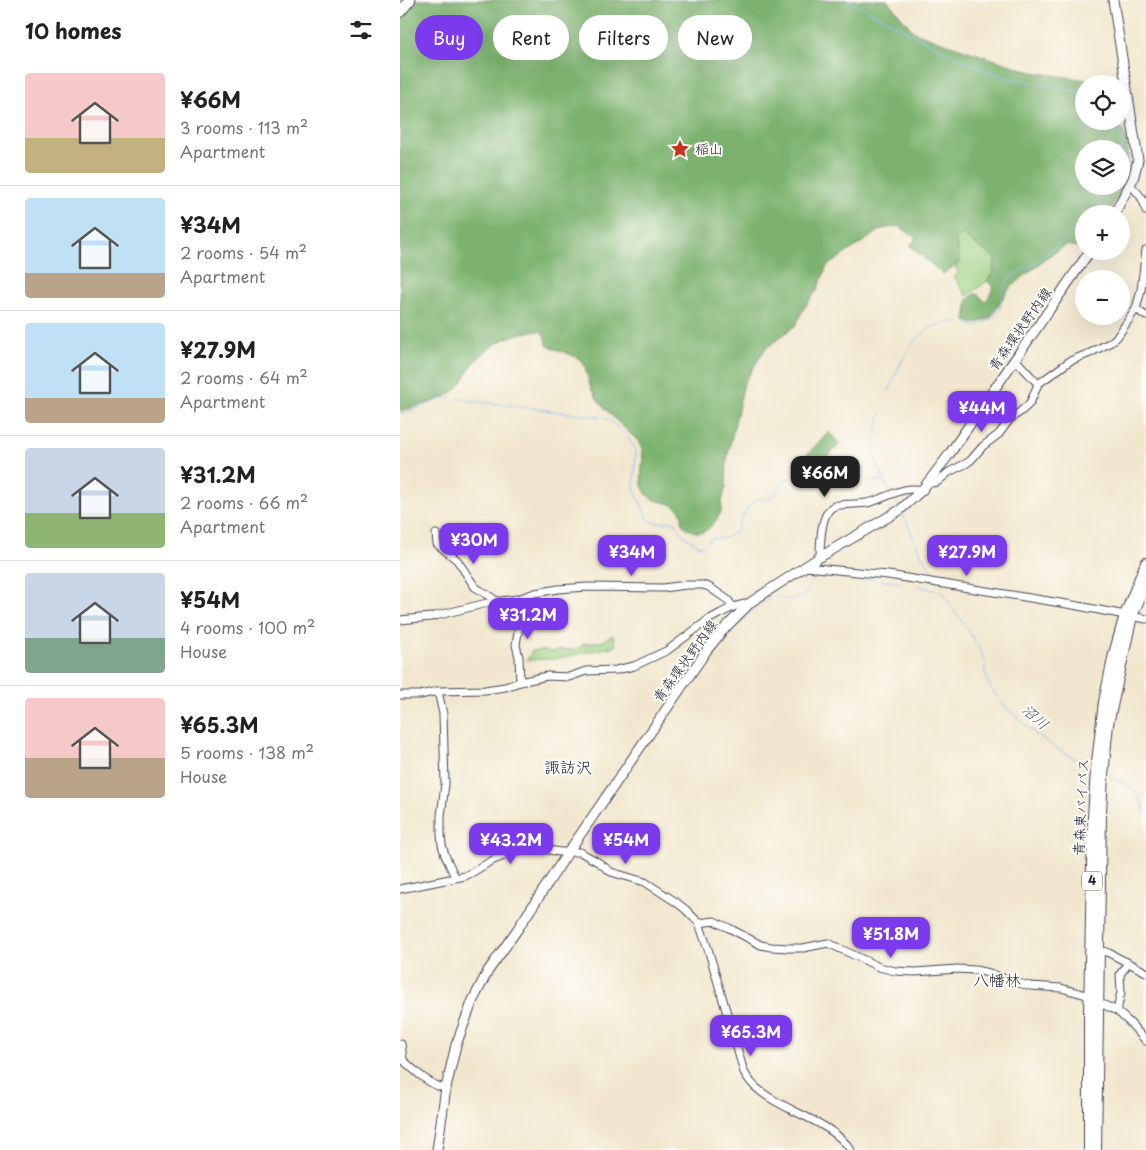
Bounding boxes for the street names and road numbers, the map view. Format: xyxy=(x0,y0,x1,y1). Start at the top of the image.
street label: 青森環状野内線 xyxy=(983,283,1056,375)
street label: 青森環状野内線 xyxy=(647,615,722,707)
street label: 青森東バイパス xyxy=(1067,758,1094,856)
road number: 4 xyxy=(1082,871,1102,890)

